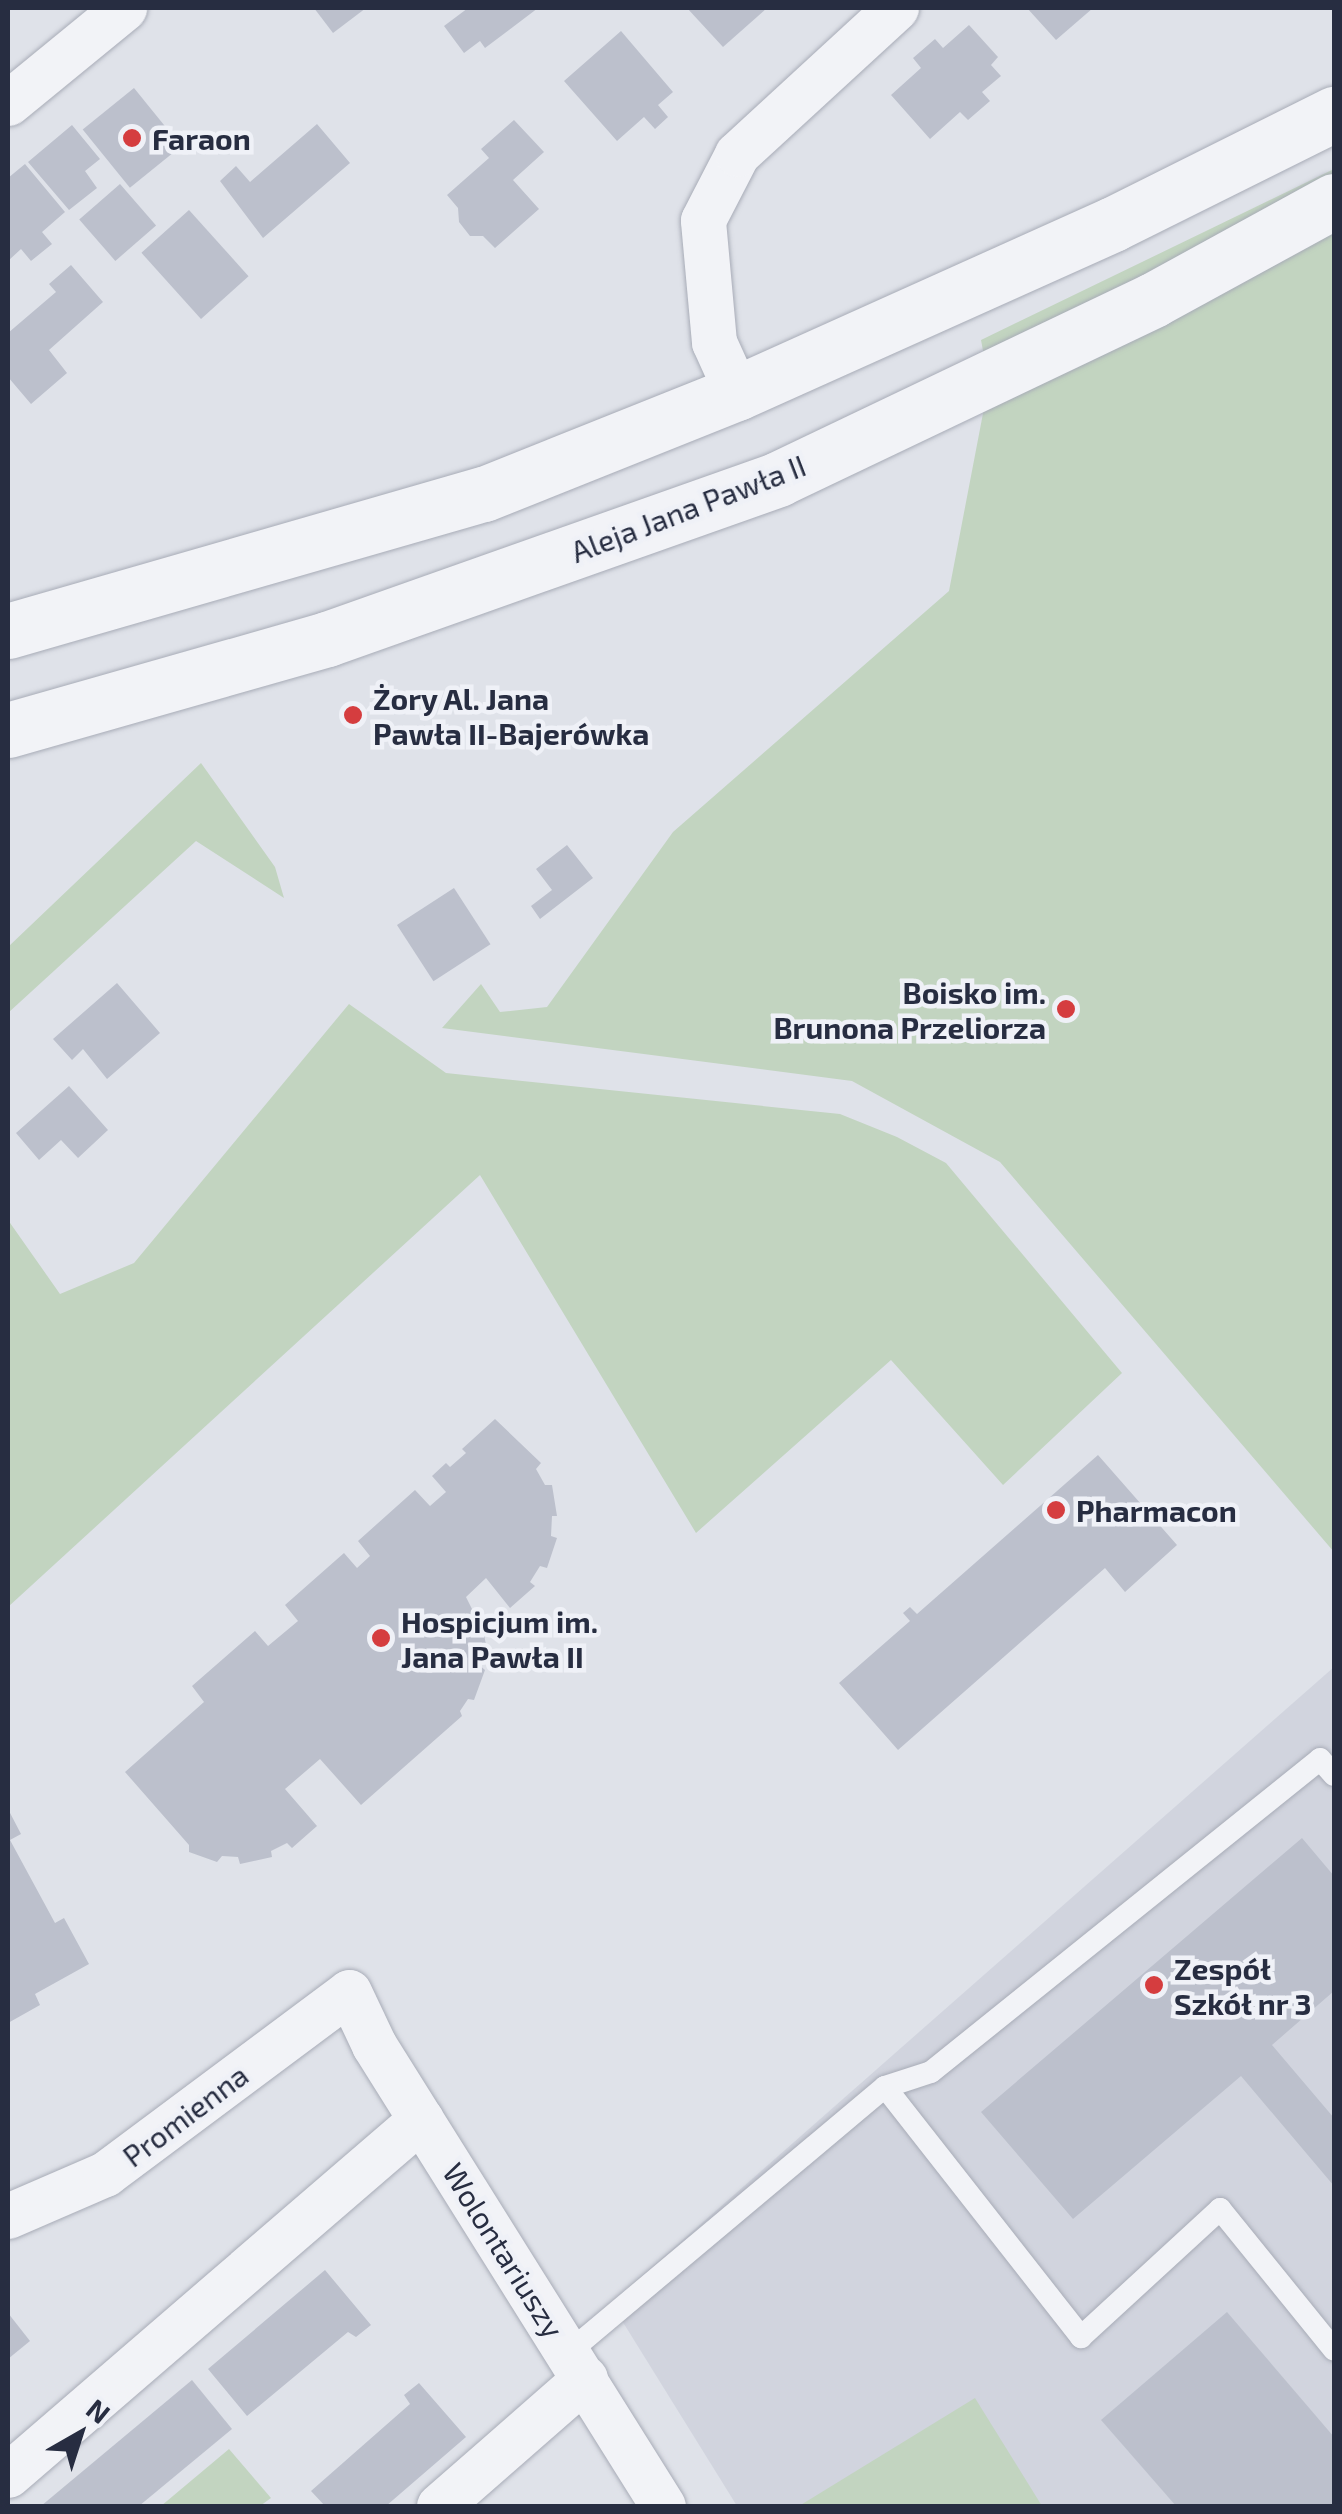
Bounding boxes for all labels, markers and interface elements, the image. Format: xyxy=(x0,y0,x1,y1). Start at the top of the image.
place label: Faraon xyxy=(152,120,251,156)
marker: Faraon xyxy=(121,127,143,149)
street label: Aleja Jana Pawła II xyxy=(565,447,811,569)
place label: Żory Al. Jana Pawła II-Bajerówka xyxy=(373,680,649,750)
marker: Żory Al. Jana Pawła II-Bajerówka xyxy=(342,704,364,726)
place label: Boisko im. Brunona Przeliorza xyxy=(773,974,1046,1044)
marker: Boisko im. Brunona Przeliorza xyxy=(1055,998,1077,1020)
place label: Pharmacon xyxy=(1076,1492,1237,1528)
marker: Pharmacon xyxy=(1045,1499,1067,1521)
place label: Hospicjum im. Jana Pawła II xyxy=(401,1603,598,1674)
marker: Hospicjum im. Jana Pawła II xyxy=(370,1627,392,1649)
place label: Zespół Szkół nr 3 xyxy=(1174,1950,1313,2020)
marker: Zespół Szkół nr 3 xyxy=(1143,1974,1165,1996)
street label: Promienna xyxy=(115,2056,255,2174)
street label: Wolontariuszy xyxy=(436,2156,572,2344)
north arrow xyxy=(30,2384,130,2484)
text: N xyxy=(80,2391,117,2430)

